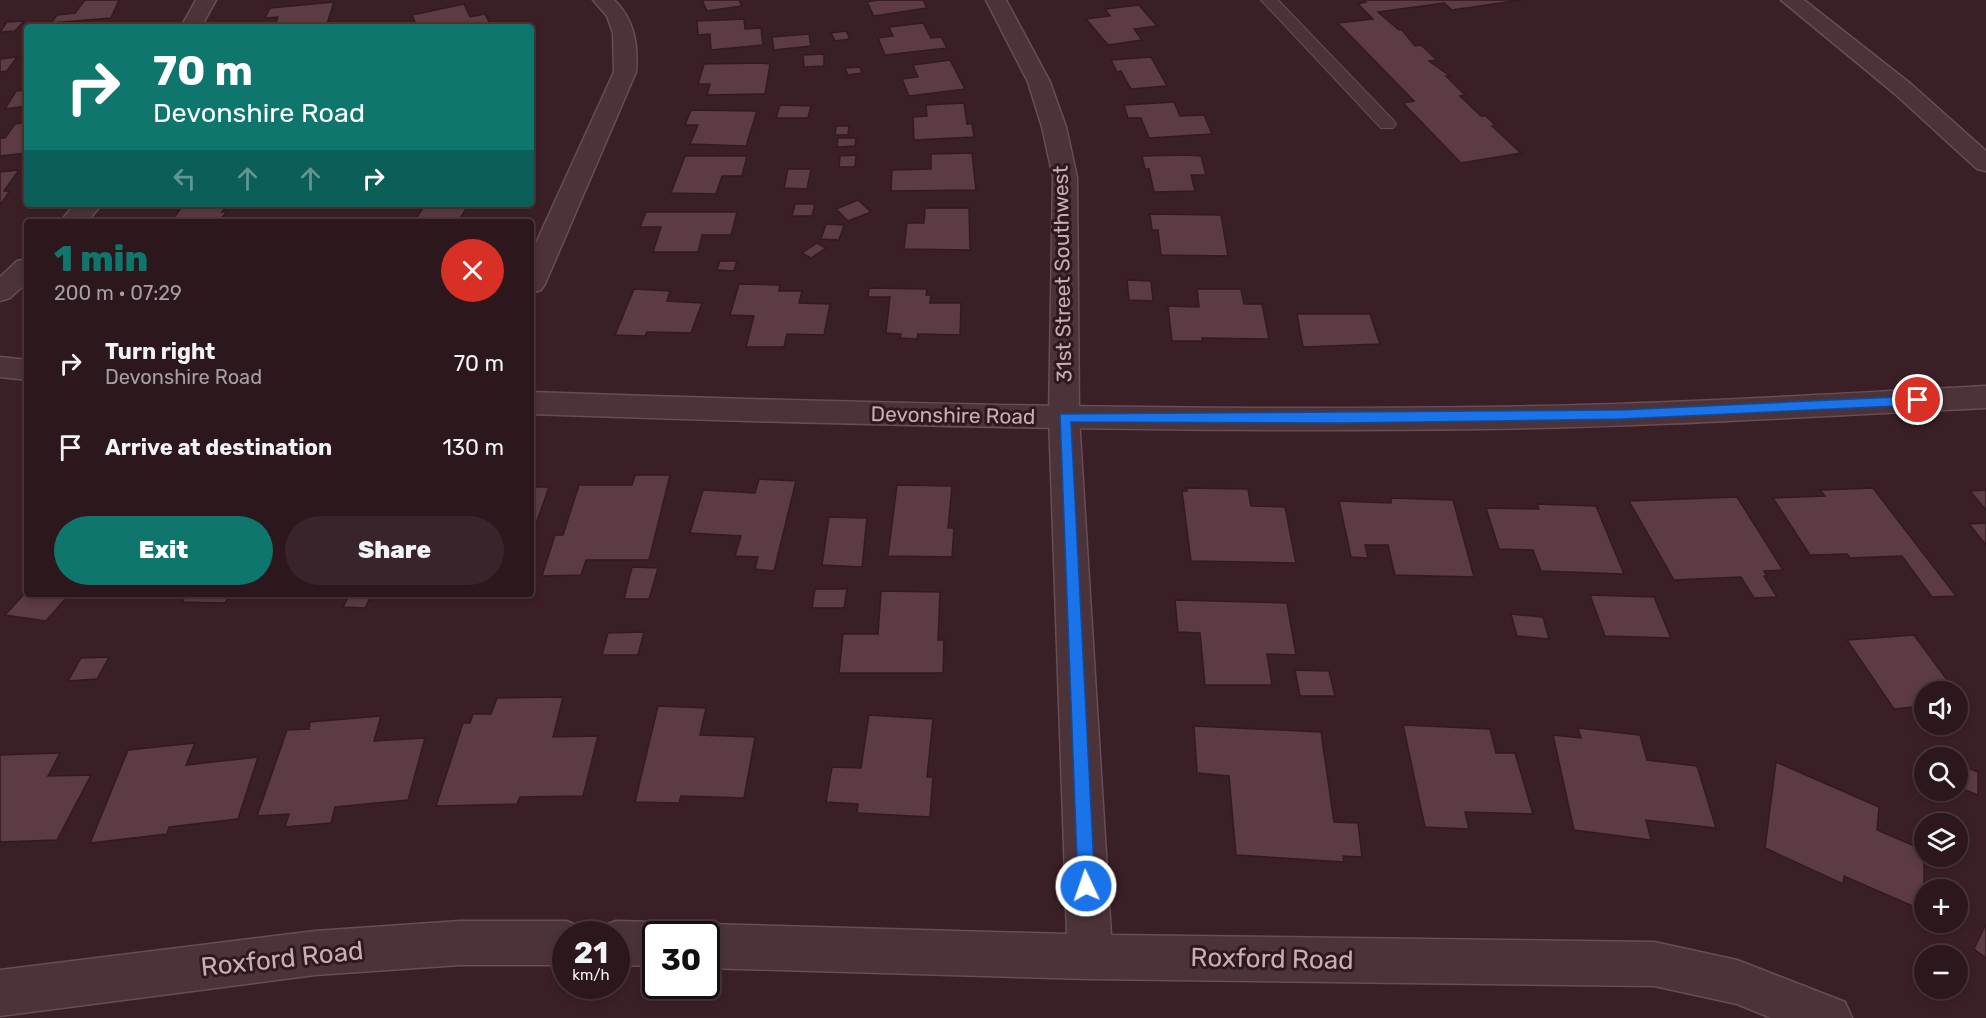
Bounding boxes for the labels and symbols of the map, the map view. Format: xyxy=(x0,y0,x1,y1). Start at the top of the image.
street label: 31st Street Southwest xyxy=(1048,165,1076,383)
pin xyxy=(1892,374,1943,425)
street label: Devonshire Road xyxy=(870,401,1036,429)
position arrow xyxy=(1054,854,1118,918)
speed limit sign: 30 xyxy=(642,921,720,999)
street label: Roxford Road xyxy=(199,935,365,983)
street label: Roxford Road xyxy=(1190,942,1354,976)

